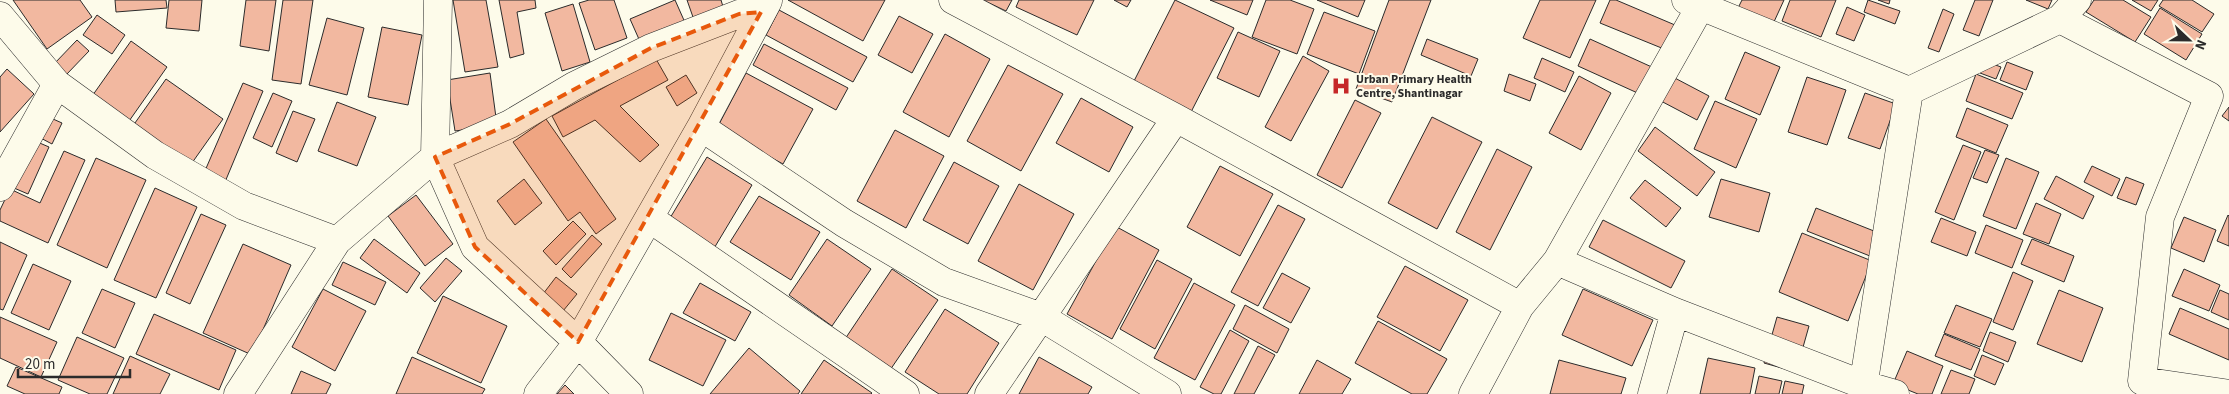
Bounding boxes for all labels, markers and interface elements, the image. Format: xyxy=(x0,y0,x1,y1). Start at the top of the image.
north arrow xyxy=(2164,15,2214,65)
text: N xyxy=(2189,36,2211,53)
place label: Urban Primary Health Centre, Shantinagar xyxy=(1356,71,1472,102)
hospital icon: Urban Primary Health Centre, Shantinagar xyxy=(1330,75,1352,97)
scale bar xyxy=(18,346,130,378)
text: 20 m xyxy=(25,354,55,375)

